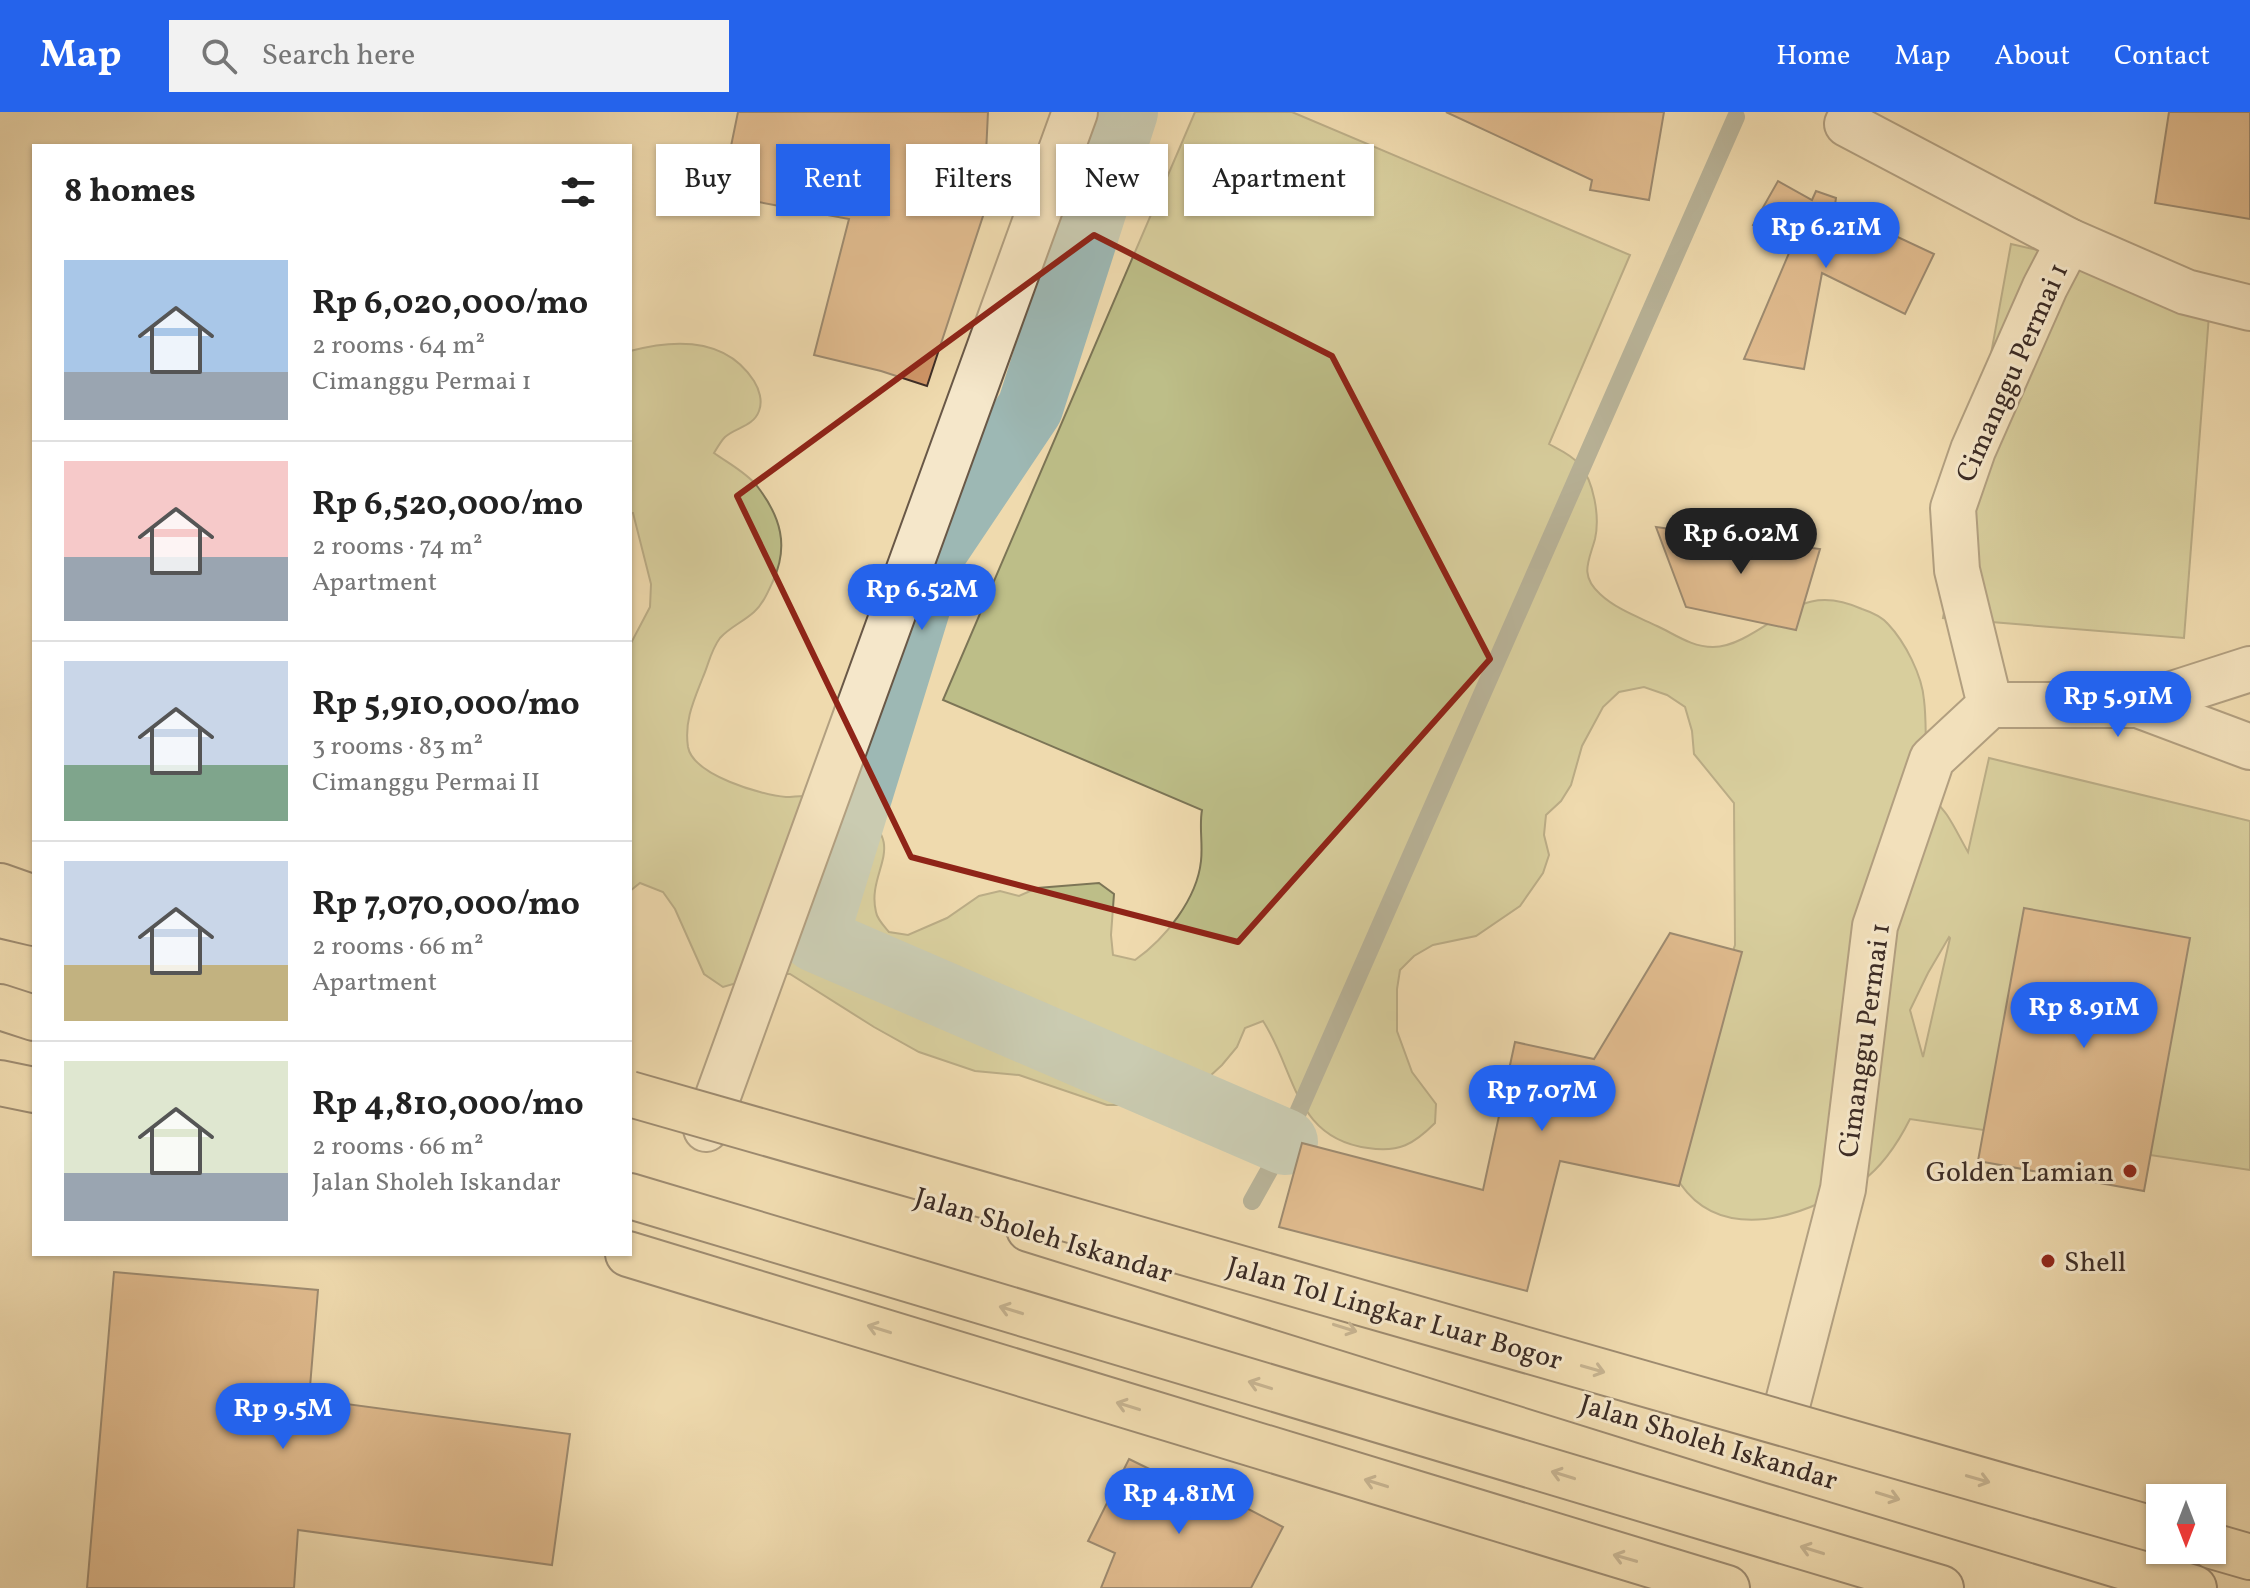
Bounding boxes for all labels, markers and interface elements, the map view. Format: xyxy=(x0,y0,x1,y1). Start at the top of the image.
search box xyxy=(169,20,729,92)
text: Map xyxy=(40,30,121,83)
icon: search xyxy=(197,34,241,78)
text: Search here xyxy=(261,35,415,77)
text: Home xyxy=(1776,37,1850,76)
text: Map xyxy=(1894,37,1950,76)
text: About xyxy=(1994,37,2070,76)
text: Contact xyxy=(2114,37,2210,76)
chip: Buy xyxy=(656,144,760,216)
chip: Rent xyxy=(776,144,890,216)
chip: Filters xyxy=(906,144,1040,216)
chip: New xyxy=(1056,144,1168,216)
chip: Apartment xyxy=(1184,144,1374,216)
text: 8 homes xyxy=(64,169,196,216)
icon: filters xyxy=(556,170,600,214)
pin: Rp 6.21M xyxy=(1743,202,1909,270)
text: Rp 6.21M xyxy=(1771,210,1881,246)
street label: Cimanggu Permai 1 xyxy=(1947,257,2079,489)
text: Rp 6,020,000/mo xyxy=(312,281,588,328)
icon: home xyxy=(128,292,224,388)
text: 2 rooms · 64 m² xyxy=(312,328,485,364)
text: Cimanggu Permai 1 xyxy=(312,364,532,400)
text: Rp 6,520,000/mo xyxy=(312,482,583,529)
icon: home xyxy=(128,493,224,589)
pin: Rp 6.02M xyxy=(1658,508,1824,576)
text: Rp 6.02M xyxy=(1683,516,1799,552)
text: 2 rooms · 74 m² xyxy=(312,529,483,565)
pin: Rp 6.52M xyxy=(839,564,1005,632)
text: Apartment xyxy=(312,565,437,601)
text: Rp 6.52M xyxy=(866,572,978,608)
pin: Rp 5.91M xyxy=(2035,671,2201,739)
text: Rp 5.91M xyxy=(2063,679,2173,715)
text: Rp 5,910,000/mo xyxy=(312,682,580,729)
icon: home xyxy=(128,693,224,789)
text: 3 rooms · 83 m² xyxy=(312,729,483,765)
text: Cimanggu Permai II xyxy=(312,765,540,801)
text: Rp 7,070,000/mo xyxy=(312,882,580,929)
icon: home xyxy=(128,893,224,989)
street label: Cimanggu Permai 1 xyxy=(1830,921,1901,1160)
text: 2 rooms · 66 m² xyxy=(312,929,484,965)
text: Apartment xyxy=(312,965,437,1001)
pin: Rp 8.91M xyxy=(2001,982,2167,1050)
text: Rp 8.91M xyxy=(2029,990,2139,1026)
pin: Rp 7.07M xyxy=(1459,1065,1625,1133)
text: Rp 7.07M xyxy=(1487,1073,1597,1109)
text: Rp 4,810,000/mo xyxy=(312,1082,584,1129)
icon: home xyxy=(128,1093,224,1189)
text: 2 rooms · 66 m² xyxy=(312,1129,484,1165)
place label: Golden Lamian xyxy=(1926,1154,2114,1193)
marker: Golden Lamian xyxy=(2121,1162,2139,1180)
text: Jalan Sholeh Iskandar xyxy=(312,1165,561,1201)
street label: Jalan Sholeh Iskandar xyxy=(910,1179,1177,1294)
place label: Shell xyxy=(2064,1244,2126,1283)
street label: Jalan Tol Lingkar Luar Bogor xyxy=(1222,1248,1567,1381)
marker: Shell xyxy=(2039,1252,2057,1270)
one-way arrow xyxy=(999,1302,1025,1317)
one-way arrow xyxy=(867,1321,893,1336)
one-way arrow xyxy=(1332,1321,1358,1336)
one-way arrow xyxy=(1580,1362,1606,1377)
one-way arrow xyxy=(1248,1377,1274,1392)
pin: Rp 9.5M xyxy=(209,1383,357,1451)
street label: Jalan Sholeh Iskandar xyxy=(1575,1386,1842,1501)
text: Rp 9.5M xyxy=(234,1391,332,1427)
one-way arrow xyxy=(1115,1398,1141,1413)
one-way arrow xyxy=(1551,1467,1577,1482)
pin: Rp 4.81M xyxy=(1096,1468,1262,1536)
one-way arrow xyxy=(1965,1473,1990,1487)
one-way arrow xyxy=(1364,1474,1389,1489)
text: Rp 4.81M xyxy=(1123,1476,1235,1512)
north arrow xyxy=(2146,1484,2226,1564)
map controls xyxy=(2146,1484,2226,1564)
one-way arrow xyxy=(1875,1490,1900,1504)
one-way arrow xyxy=(1800,1542,1826,1557)
one-way arrow xyxy=(1613,1550,1638,1564)

